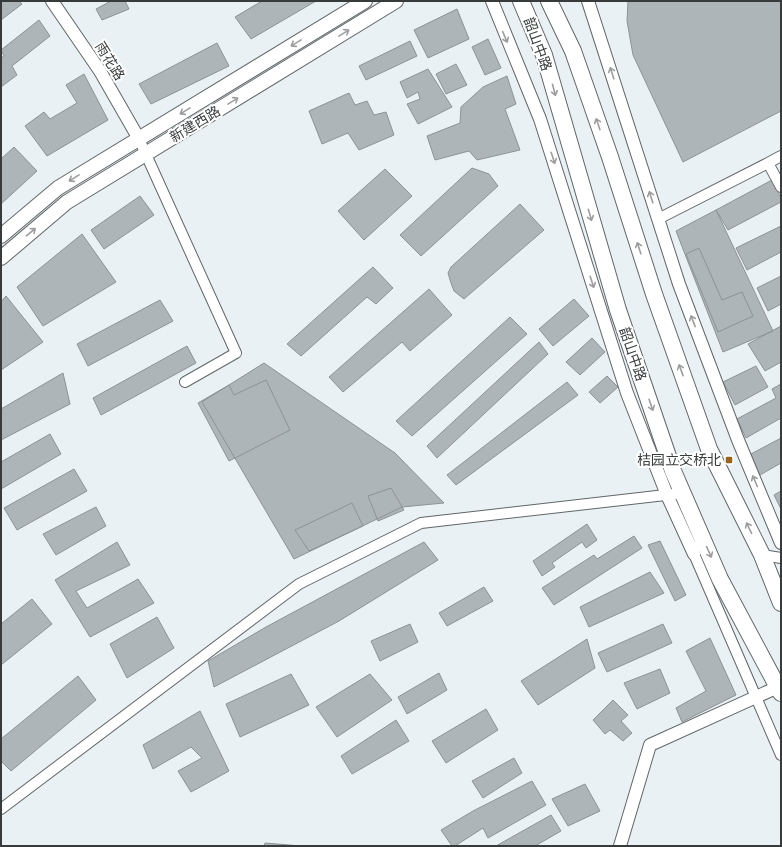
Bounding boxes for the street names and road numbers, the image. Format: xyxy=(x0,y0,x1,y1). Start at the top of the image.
street label: 韶山中路 xyxy=(520,15,555,73)
street label: 雨花路 xyxy=(91,39,128,84)
street label: 新建西路 xyxy=(167,103,224,146)
street label: 韶山中路 xyxy=(615,325,650,383)

